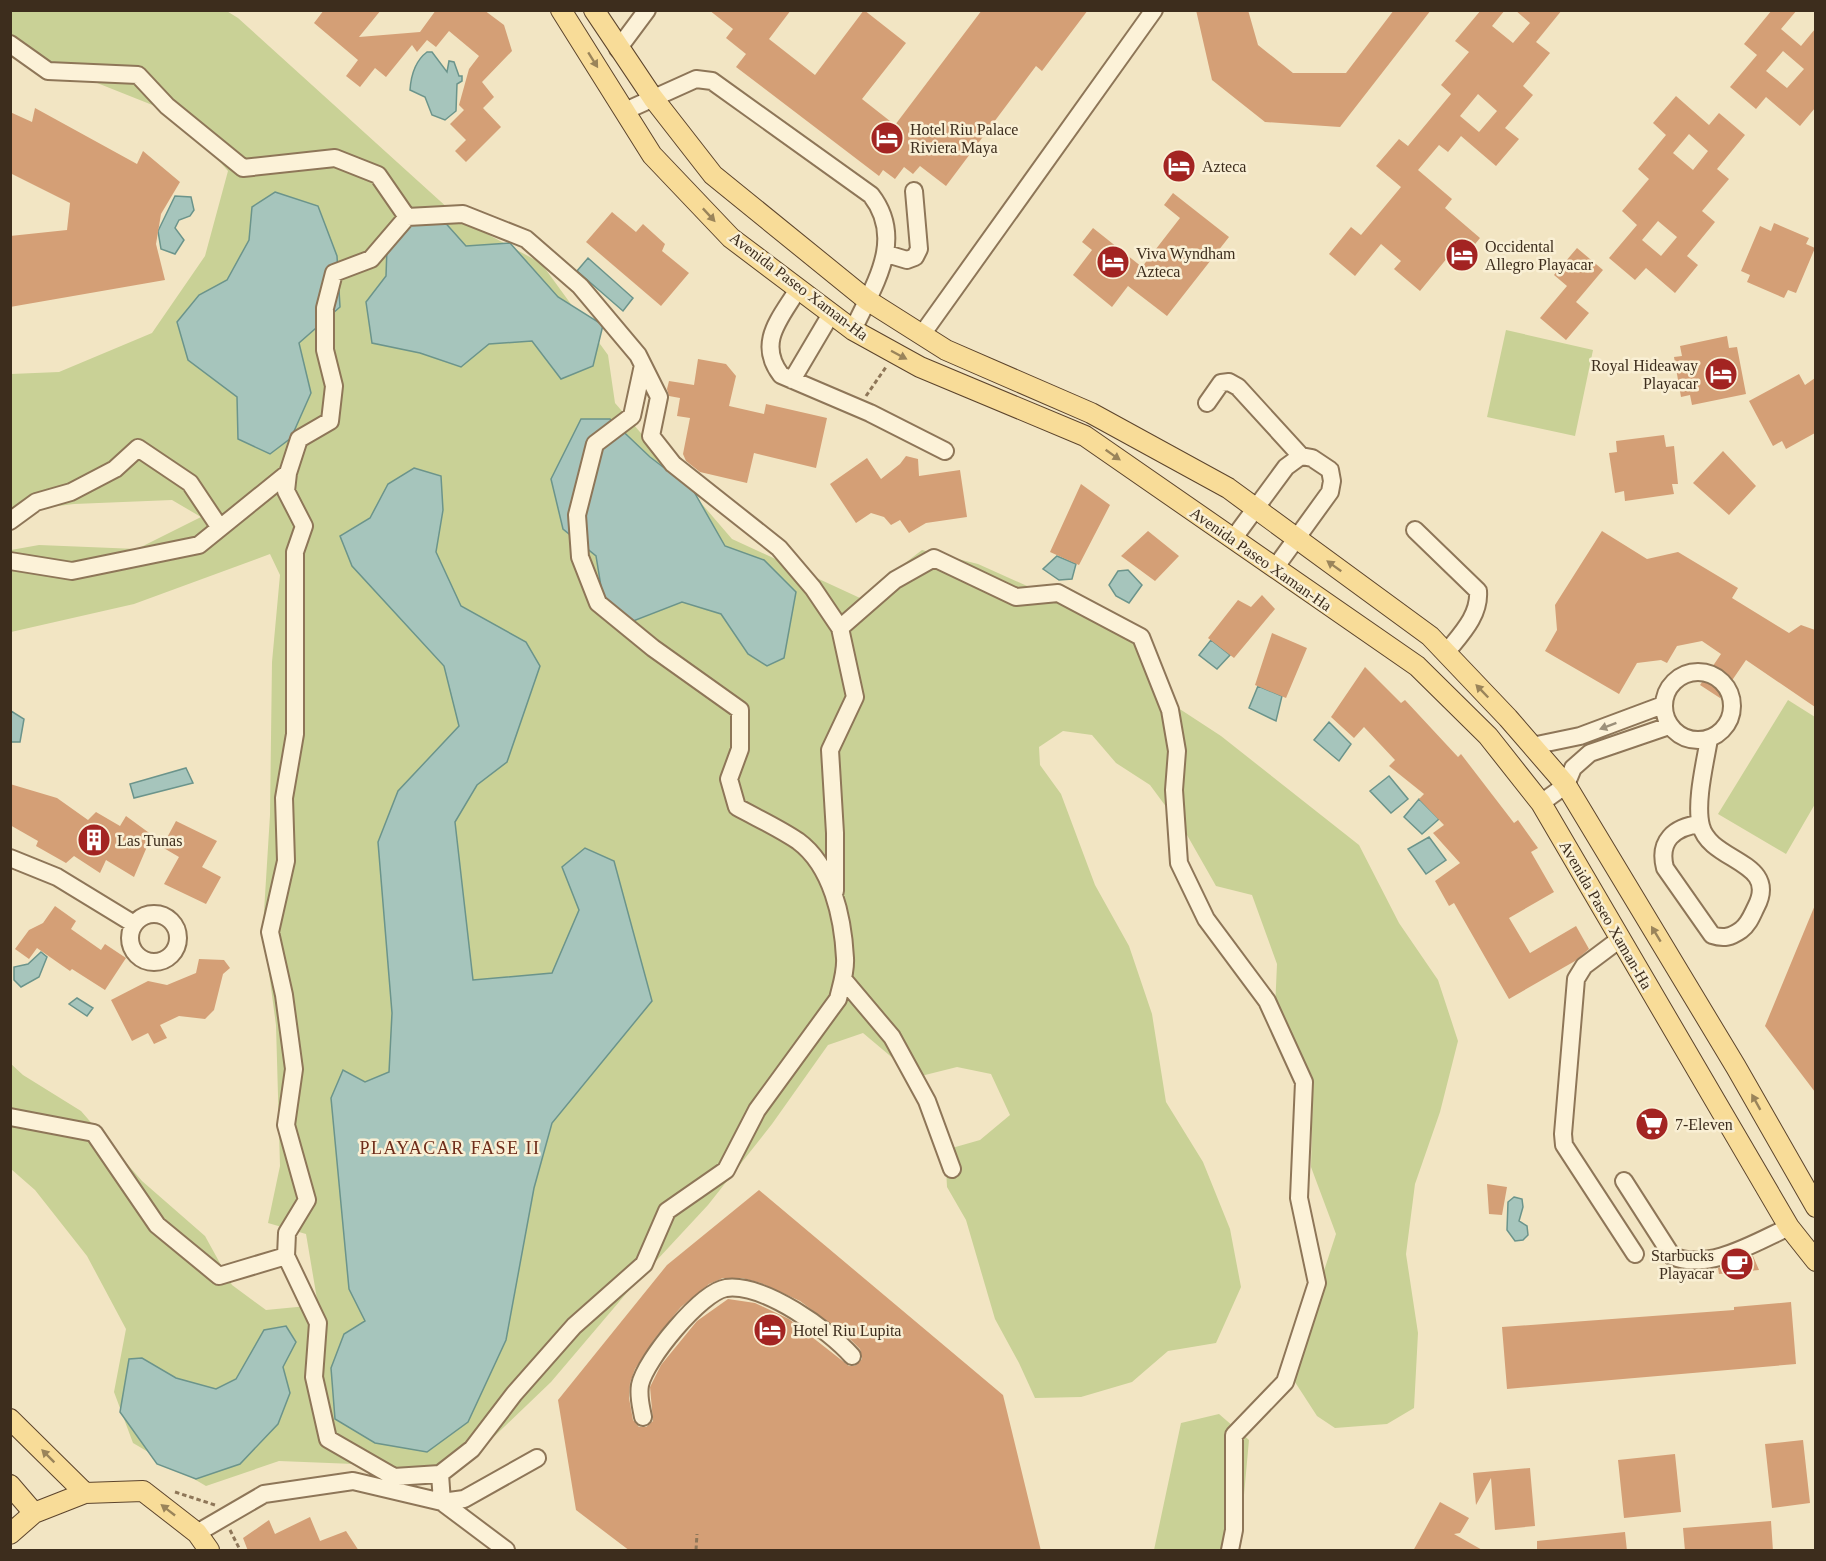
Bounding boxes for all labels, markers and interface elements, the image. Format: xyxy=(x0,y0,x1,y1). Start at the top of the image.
one-way arrow xyxy=(587,52,598,68)
hotel icon: Hotel Riu Palace Riviera Maya xyxy=(869,120,905,156)
place label: Hotel Riu Palace Riviera Maya xyxy=(910,121,1018,157)
hotel icon: Azteca xyxy=(1161,148,1197,184)
place label: Azteca xyxy=(1202,158,1246,175)
one-way arrow xyxy=(702,207,716,221)
street label: Avenida Paseo Xaman-Ha xyxy=(727,228,871,344)
hotel icon: Occidental Allegro Playacar xyxy=(1444,237,1480,273)
place label: Occidental Allegro Playacar xyxy=(1485,238,1594,274)
hotel icon: Viva Wyndham Azteca xyxy=(1095,244,1131,280)
place label: Viva Wyndham Azteca xyxy=(1136,245,1236,280)
one-way arrow xyxy=(891,350,908,360)
hotel icon: Royal Hideaway Playacar xyxy=(1703,356,1739,392)
place label: Royal Hideaway Playacar xyxy=(1591,357,1699,393)
one-way arrow xyxy=(1105,449,1121,460)
street label: Avenida Paseo Xaman-Ha xyxy=(1187,504,1335,614)
one-way arrow xyxy=(1326,560,1342,572)
one-way arrow xyxy=(1476,684,1490,698)
one-way arrow xyxy=(1599,721,1617,731)
building icon: Las Tunas xyxy=(76,822,112,858)
place label: Las Tunas xyxy=(117,832,182,849)
street label: Avenida Paseo Xaman-Ha xyxy=(1557,838,1655,992)
one-way arrow xyxy=(1651,925,1661,942)
one-way arrow xyxy=(1750,1094,1761,1110)
supermarket icon: 7-Eleven xyxy=(1634,1106,1670,1142)
place label: 7-Eleven xyxy=(1675,1116,1733,1133)
district label: PLAYACAR FASE II xyxy=(359,1138,541,1158)
cafe icon: Starbucks Playacar xyxy=(1719,1246,1755,1282)
place label: Starbucks Playacar xyxy=(1651,1247,1715,1283)
hotel icon: Hotel Riu Lupita xyxy=(752,1312,788,1348)
place label: Hotel Riu Lupita xyxy=(793,1322,901,1340)
one-way arrow xyxy=(41,1450,55,1464)
one-way arrow xyxy=(160,1504,176,1516)

